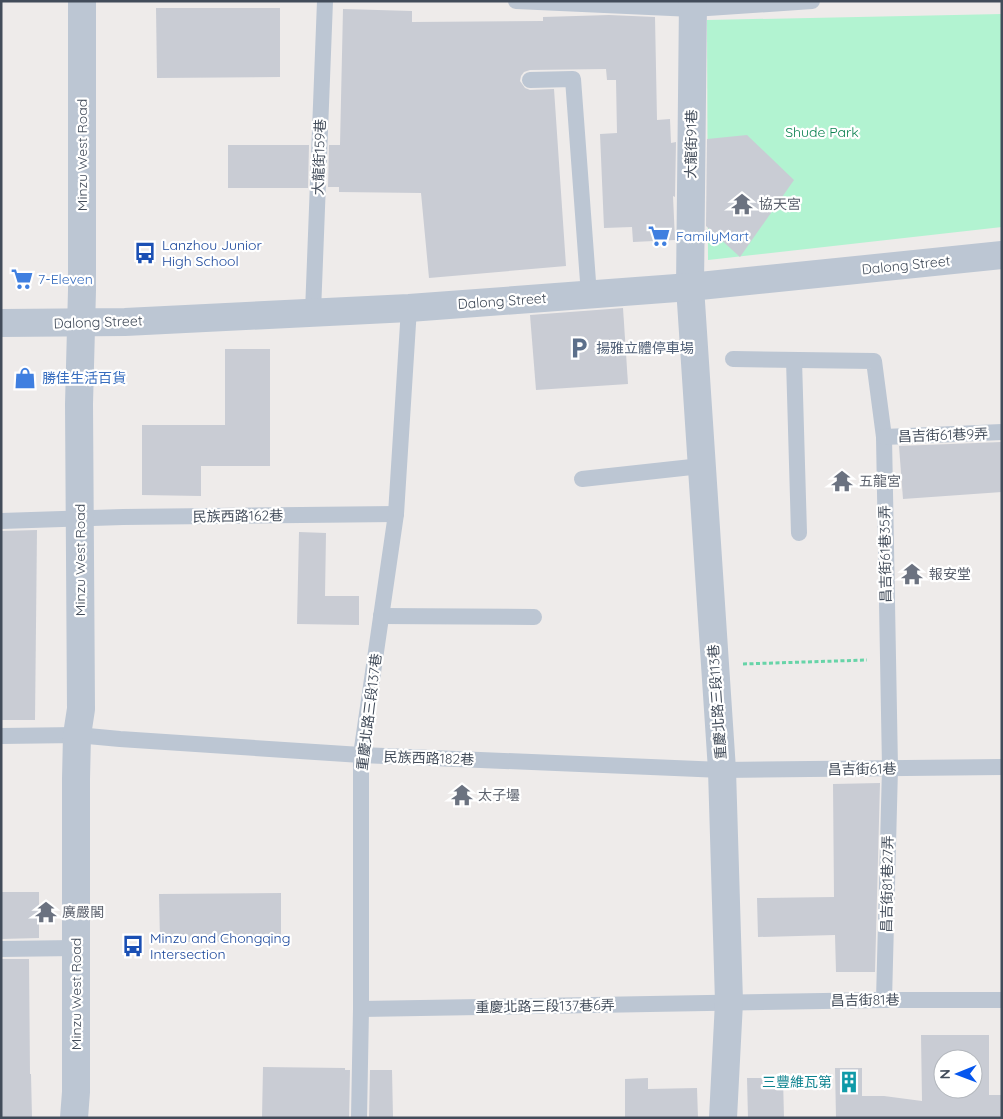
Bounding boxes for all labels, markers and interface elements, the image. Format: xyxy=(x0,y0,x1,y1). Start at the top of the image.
street label: Minzu West Road xyxy=(73,99,91,211)
street label: 大龍街91巷 xyxy=(681,109,701,179)
street label: 大龍街159巷 xyxy=(309,118,329,196)
park label: Shude Park xyxy=(785,123,859,141)
temple icon: 協天宮 xyxy=(729,191,755,217)
place label: 協天宮 xyxy=(759,195,801,213)
supermarket icon: FamilyMart xyxy=(646,223,672,249)
place label: FamilyMart xyxy=(676,227,749,245)
place label: Lanzhou Junior High School xyxy=(162,236,262,270)
bus stop icon: Lanzhou Junior High School xyxy=(132,240,158,266)
street label: Dalong Street xyxy=(861,251,951,279)
supermarket icon: 7-Eleven xyxy=(9,266,35,292)
place label: 7-Eleven xyxy=(38,270,93,288)
street label: Dalong Street xyxy=(457,289,547,313)
street label: Dalong Street xyxy=(53,311,143,333)
parking icon: 揚雅立體停車場 xyxy=(566,335,592,361)
place label: 揚雅立體停車場 xyxy=(596,339,694,357)
shop icon: 勝佳生活百貨 xyxy=(12,365,38,391)
place label: 勝佳生活百貨 xyxy=(42,369,126,387)
street label: 昌吉街61巷9弄 xyxy=(897,424,989,446)
temple icon: 五龍宮 xyxy=(829,468,855,494)
place label: 五龍宮 xyxy=(859,472,901,490)
street label: Minzu West Road xyxy=(71,504,89,616)
street label: 昌吉街61巷35弄 xyxy=(875,505,895,603)
street label: 民族西路162巷 xyxy=(193,506,283,526)
temple icon: 報安堂 xyxy=(899,561,925,587)
place label: 報安堂 xyxy=(929,565,971,583)
street label: 重慶北路三段113巷 xyxy=(704,644,730,760)
street label: 重慶北路三段137巷 xyxy=(353,652,385,772)
street label: 民族西路182巷 xyxy=(383,747,475,769)
street label: 昌吉街61巷 xyxy=(828,759,896,779)
temple icon: 太子壜 xyxy=(449,782,475,808)
place label: 太子壜 xyxy=(478,786,520,804)
street label: 昌吉街81巷27弄 xyxy=(877,835,897,933)
temple icon: 廣嚴閣 xyxy=(33,899,59,925)
place label: 廣嚴閣 xyxy=(62,903,104,921)
place label: Minzu and Chongqing Intersection xyxy=(150,929,290,963)
bus stop icon: Minzu and Chongqing Intersection xyxy=(120,933,146,959)
street label: Minzu West Road xyxy=(67,938,85,1050)
street label: 昌吉街81巷 xyxy=(830,990,900,1010)
street label: 重慶北路三段137巷6弄 xyxy=(475,996,615,1016)
north arrow xyxy=(933,1049,983,1099)
building icon: 三豐維瓦第 xyxy=(836,1069,862,1095)
text: N xyxy=(936,1069,954,1080)
place label: 三豐維瓦第 xyxy=(762,1073,832,1091)

